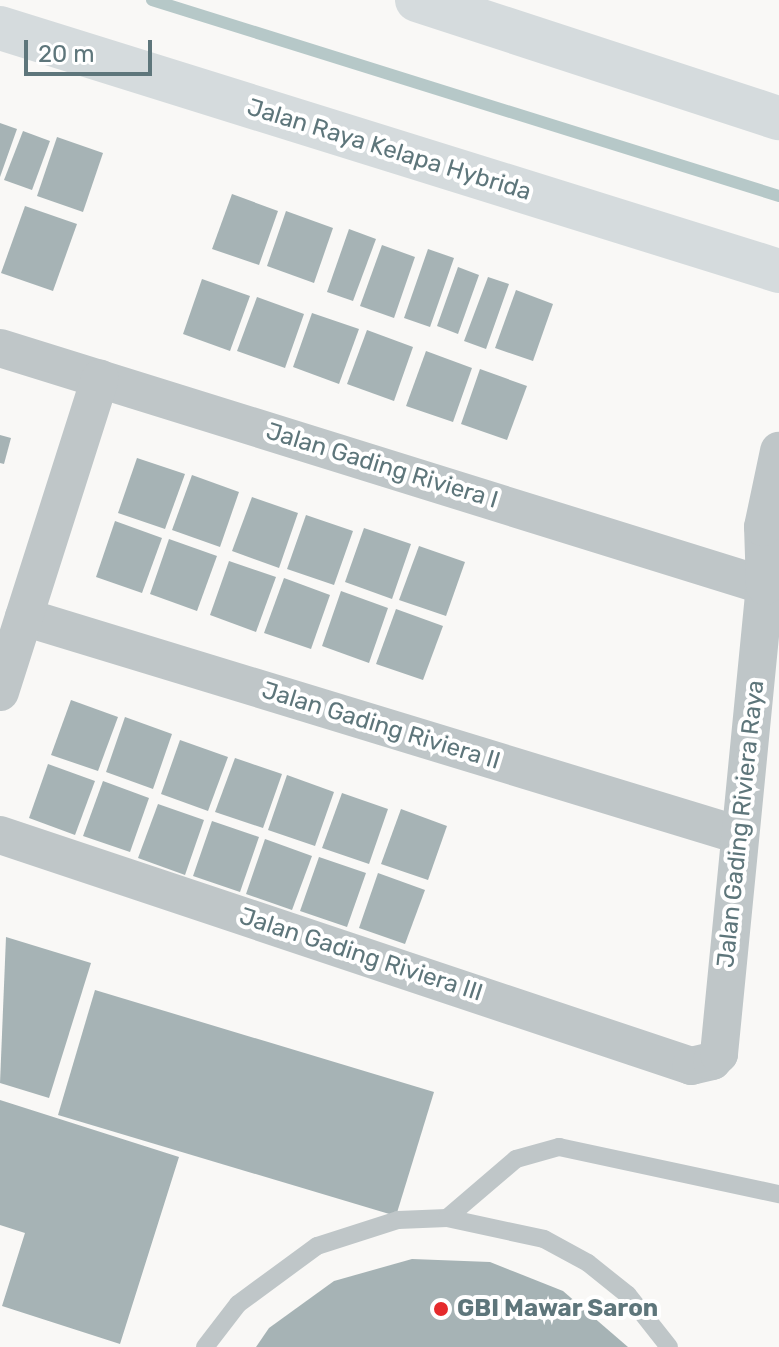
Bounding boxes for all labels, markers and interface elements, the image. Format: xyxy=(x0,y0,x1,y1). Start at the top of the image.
scale bar xyxy=(28,24,156,74)
text: 20 m xyxy=(38,40,95,68)
street label: Jalan Raya Kelapa Hybrida xyxy=(244,93,534,207)
street label: Jalan Gading Riviera I xyxy=(263,417,501,515)
street label: Jalan Gading Riviera II xyxy=(258,676,504,776)
street label: Jalan Gading Riviera Raya xyxy=(712,679,770,969)
street label: Jalan Gading Riviera III xyxy=(236,902,486,1008)
place label: GBI Mawar Saron xyxy=(457,1295,659,1323)
marker: GBI Mawar Saron xyxy=(432,1300,450,1318)

